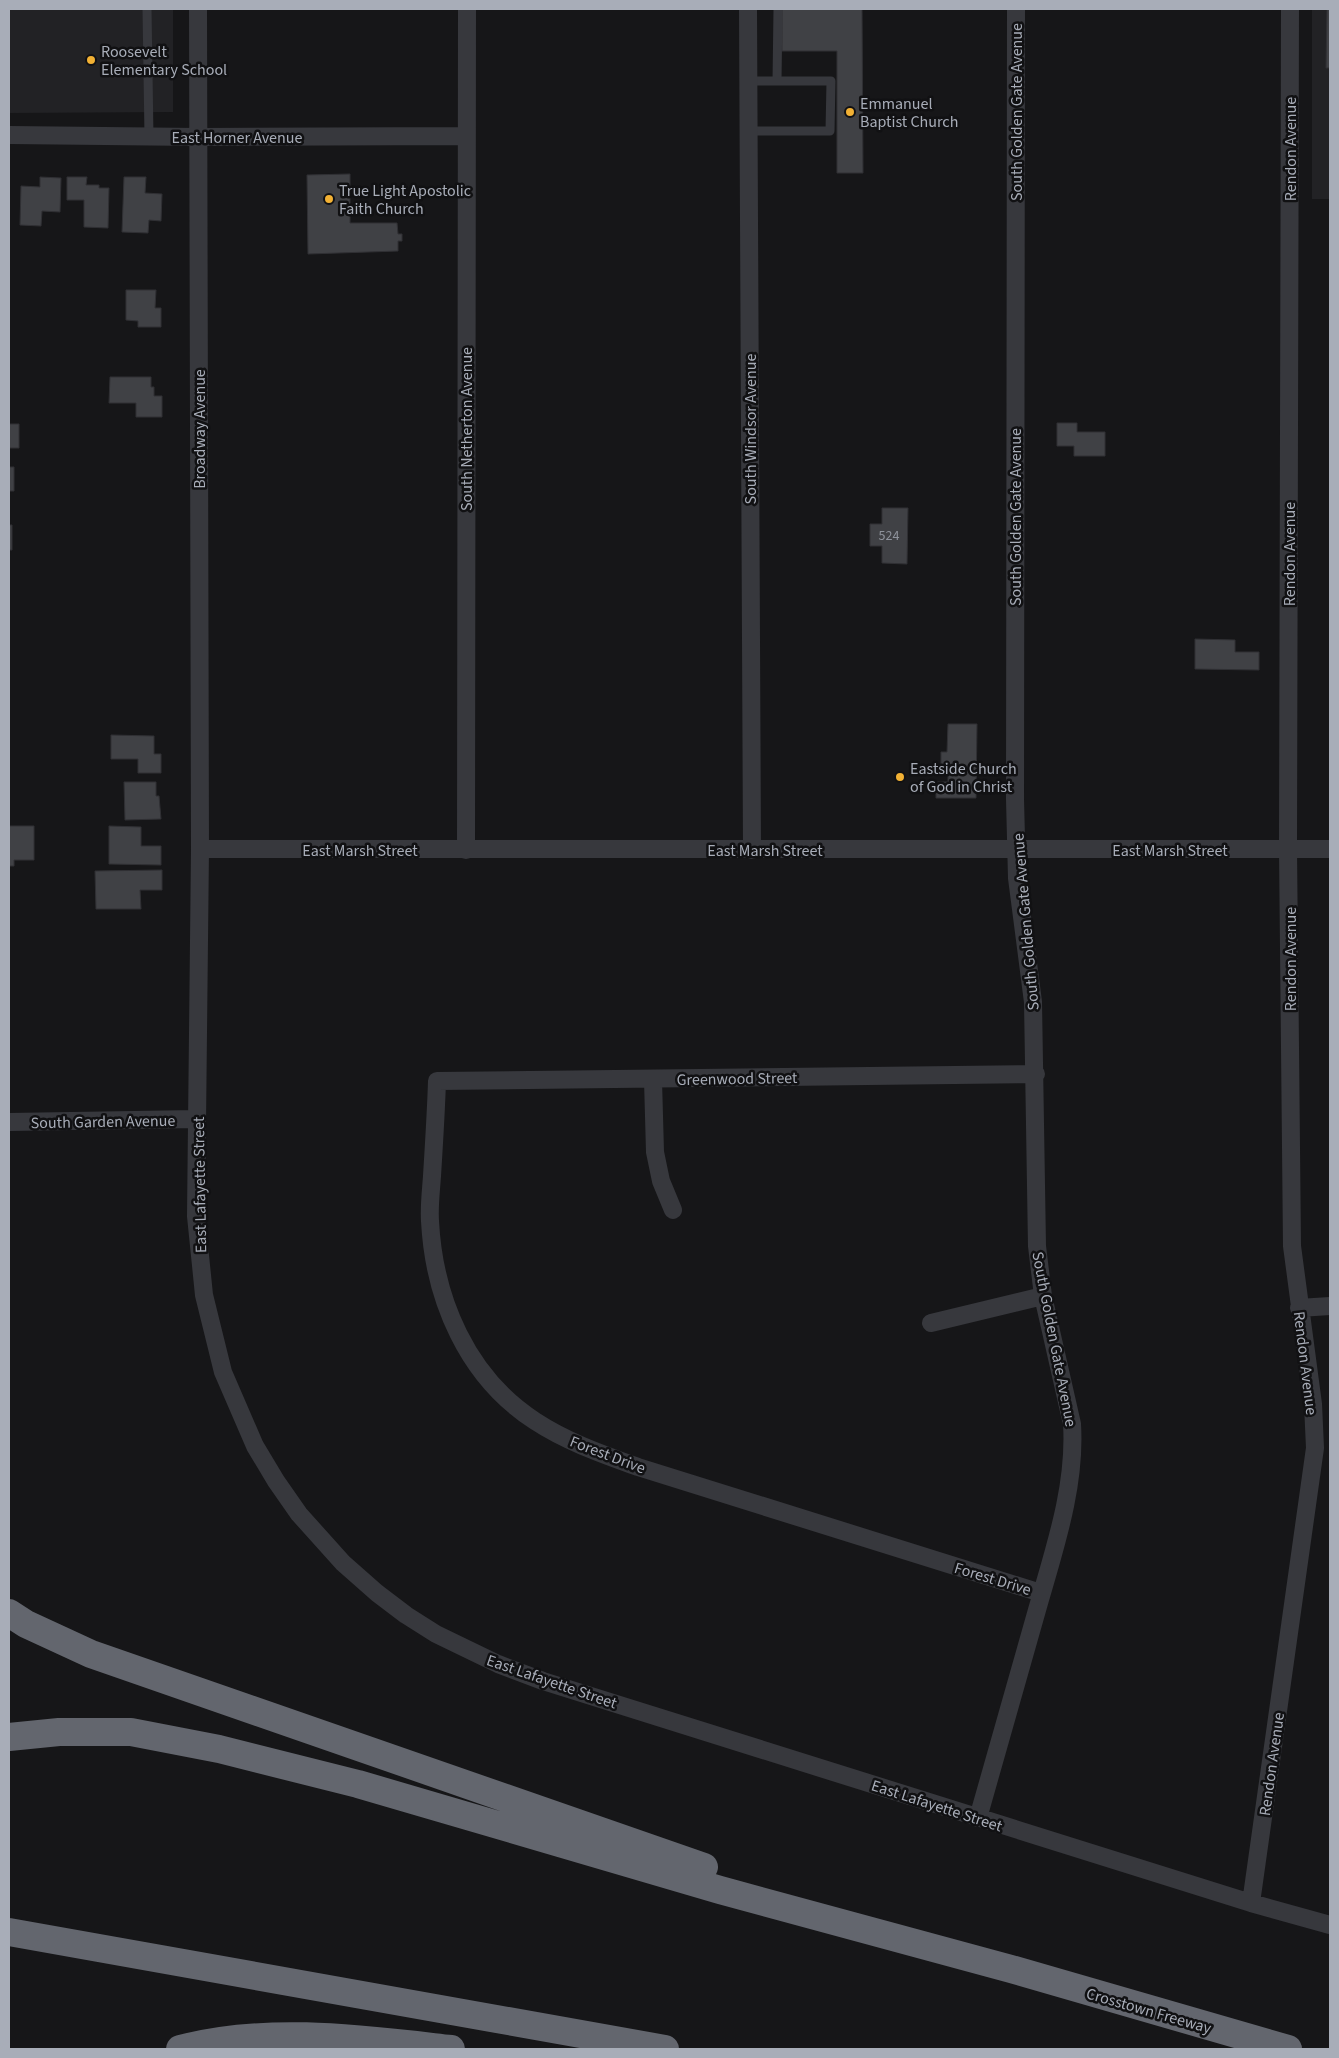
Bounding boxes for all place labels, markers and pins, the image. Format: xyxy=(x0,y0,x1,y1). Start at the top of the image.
place label: Roosevelt Elementary School xyxy=(101,41,227,81)
marker: Roosevelt Elementary School xyxy=(85,54,97,66)
place label: Emmanuel Baptist Church xyxy=(860,93,958,133)
marker: Emmanuel Baptist Church xyxy=(844,106,856,118)
place label: True Light Apostolic Faith Church xyxy=(339,180,471,220)
marker: True Light Apostolic Faith Church xyxy=(323,193,335,205)
place label: Eastside Church of God in Christ xyxy=(910,758,1017,798)
marker: Eastside Church of God in Christ xyxy=(894,771,906,783)

